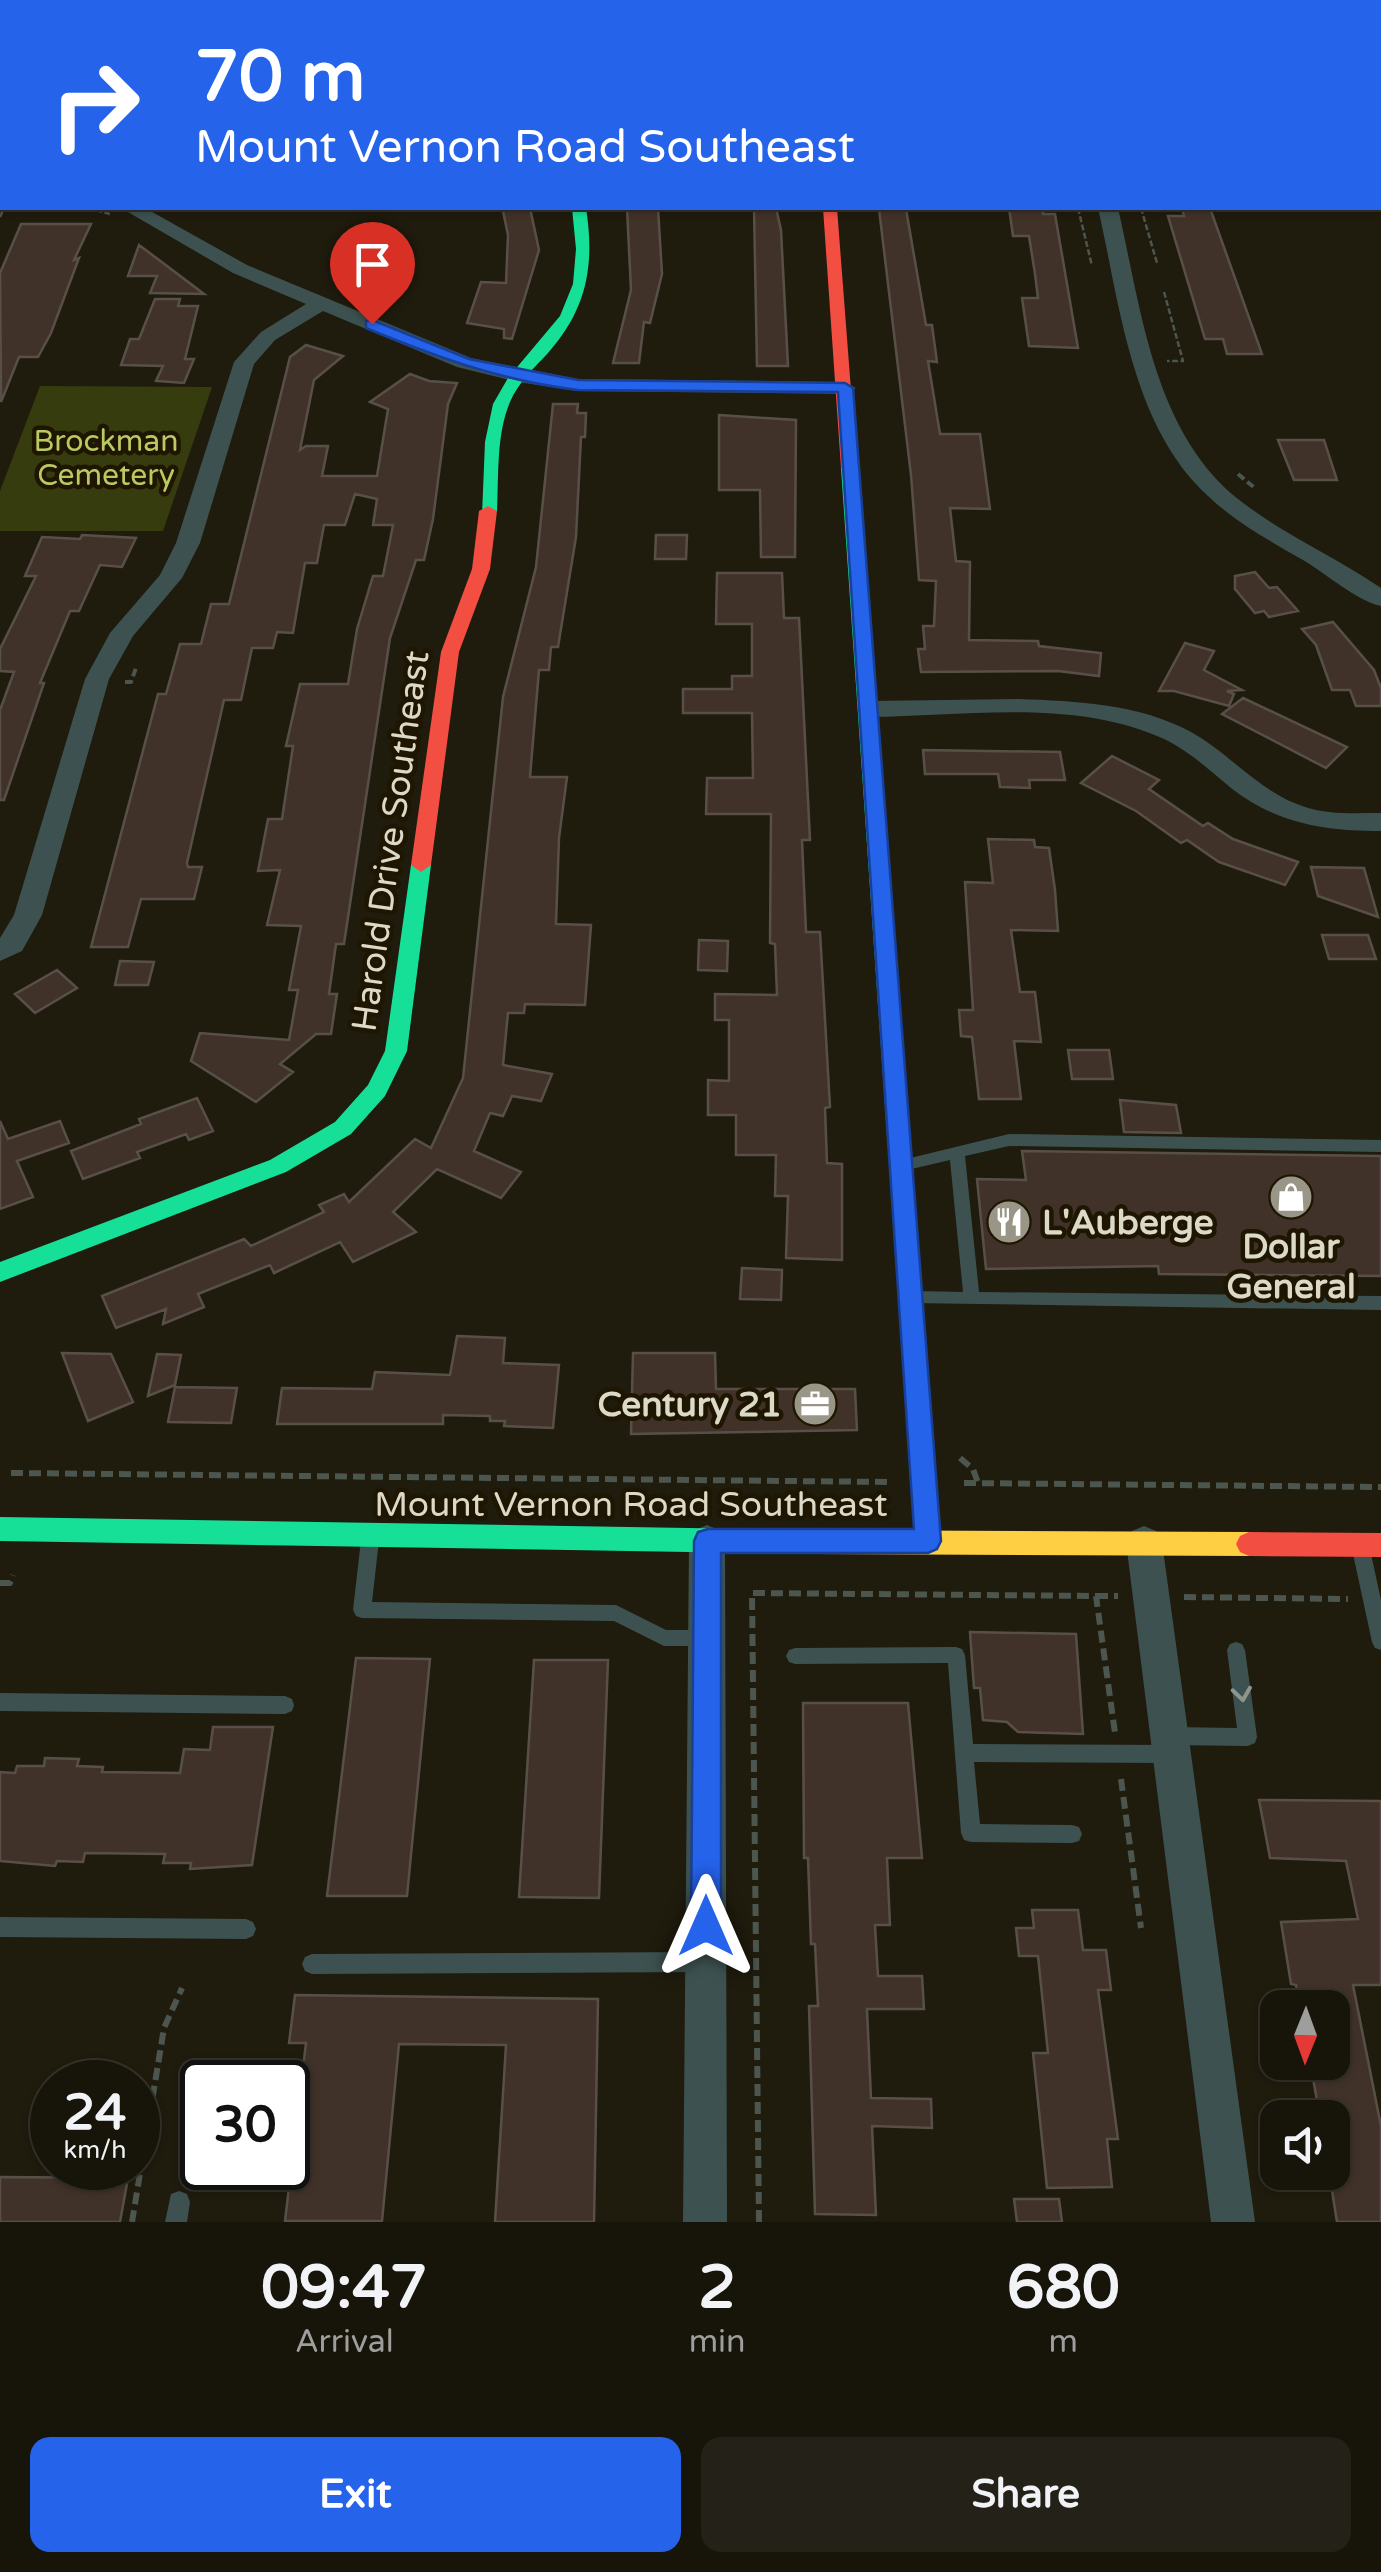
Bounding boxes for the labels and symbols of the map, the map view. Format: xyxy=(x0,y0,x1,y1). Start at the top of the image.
pin xyxy=(330,222,415,325)
park label: Brockman Cemetery xyxy=(34,423,178,494)
street label: Harold Drive Southeast xyxy=(343,648,438,1034)
shop icon: Dollar General xyxy=(1268,1174,1314,1220)
restaurant icon: L'Auberge xyxy=(986,1199,1032,1245)
place label: L'Auberge xyxy=(1042,1202,1214,1244)
place label: Dollar General xyxy=(1226,1226,1356,1308)
office icon: Century 21 xyxy=(792,1381,838,1427)
place label: Century 21 xyxy=(598,1384,782,1426)
street label: Mount Vernon Road Southeast xyxy=(374,1484,888,1526)
one-way arrow xyxy=(1231,1685,1252,1702)
position arrow xyxy=(654,1874,758,1978)
north arrow xyxy=(1260,1990,1350,2080)
speed limit sign: 30 xyxy=(180,2060,310,2190)

